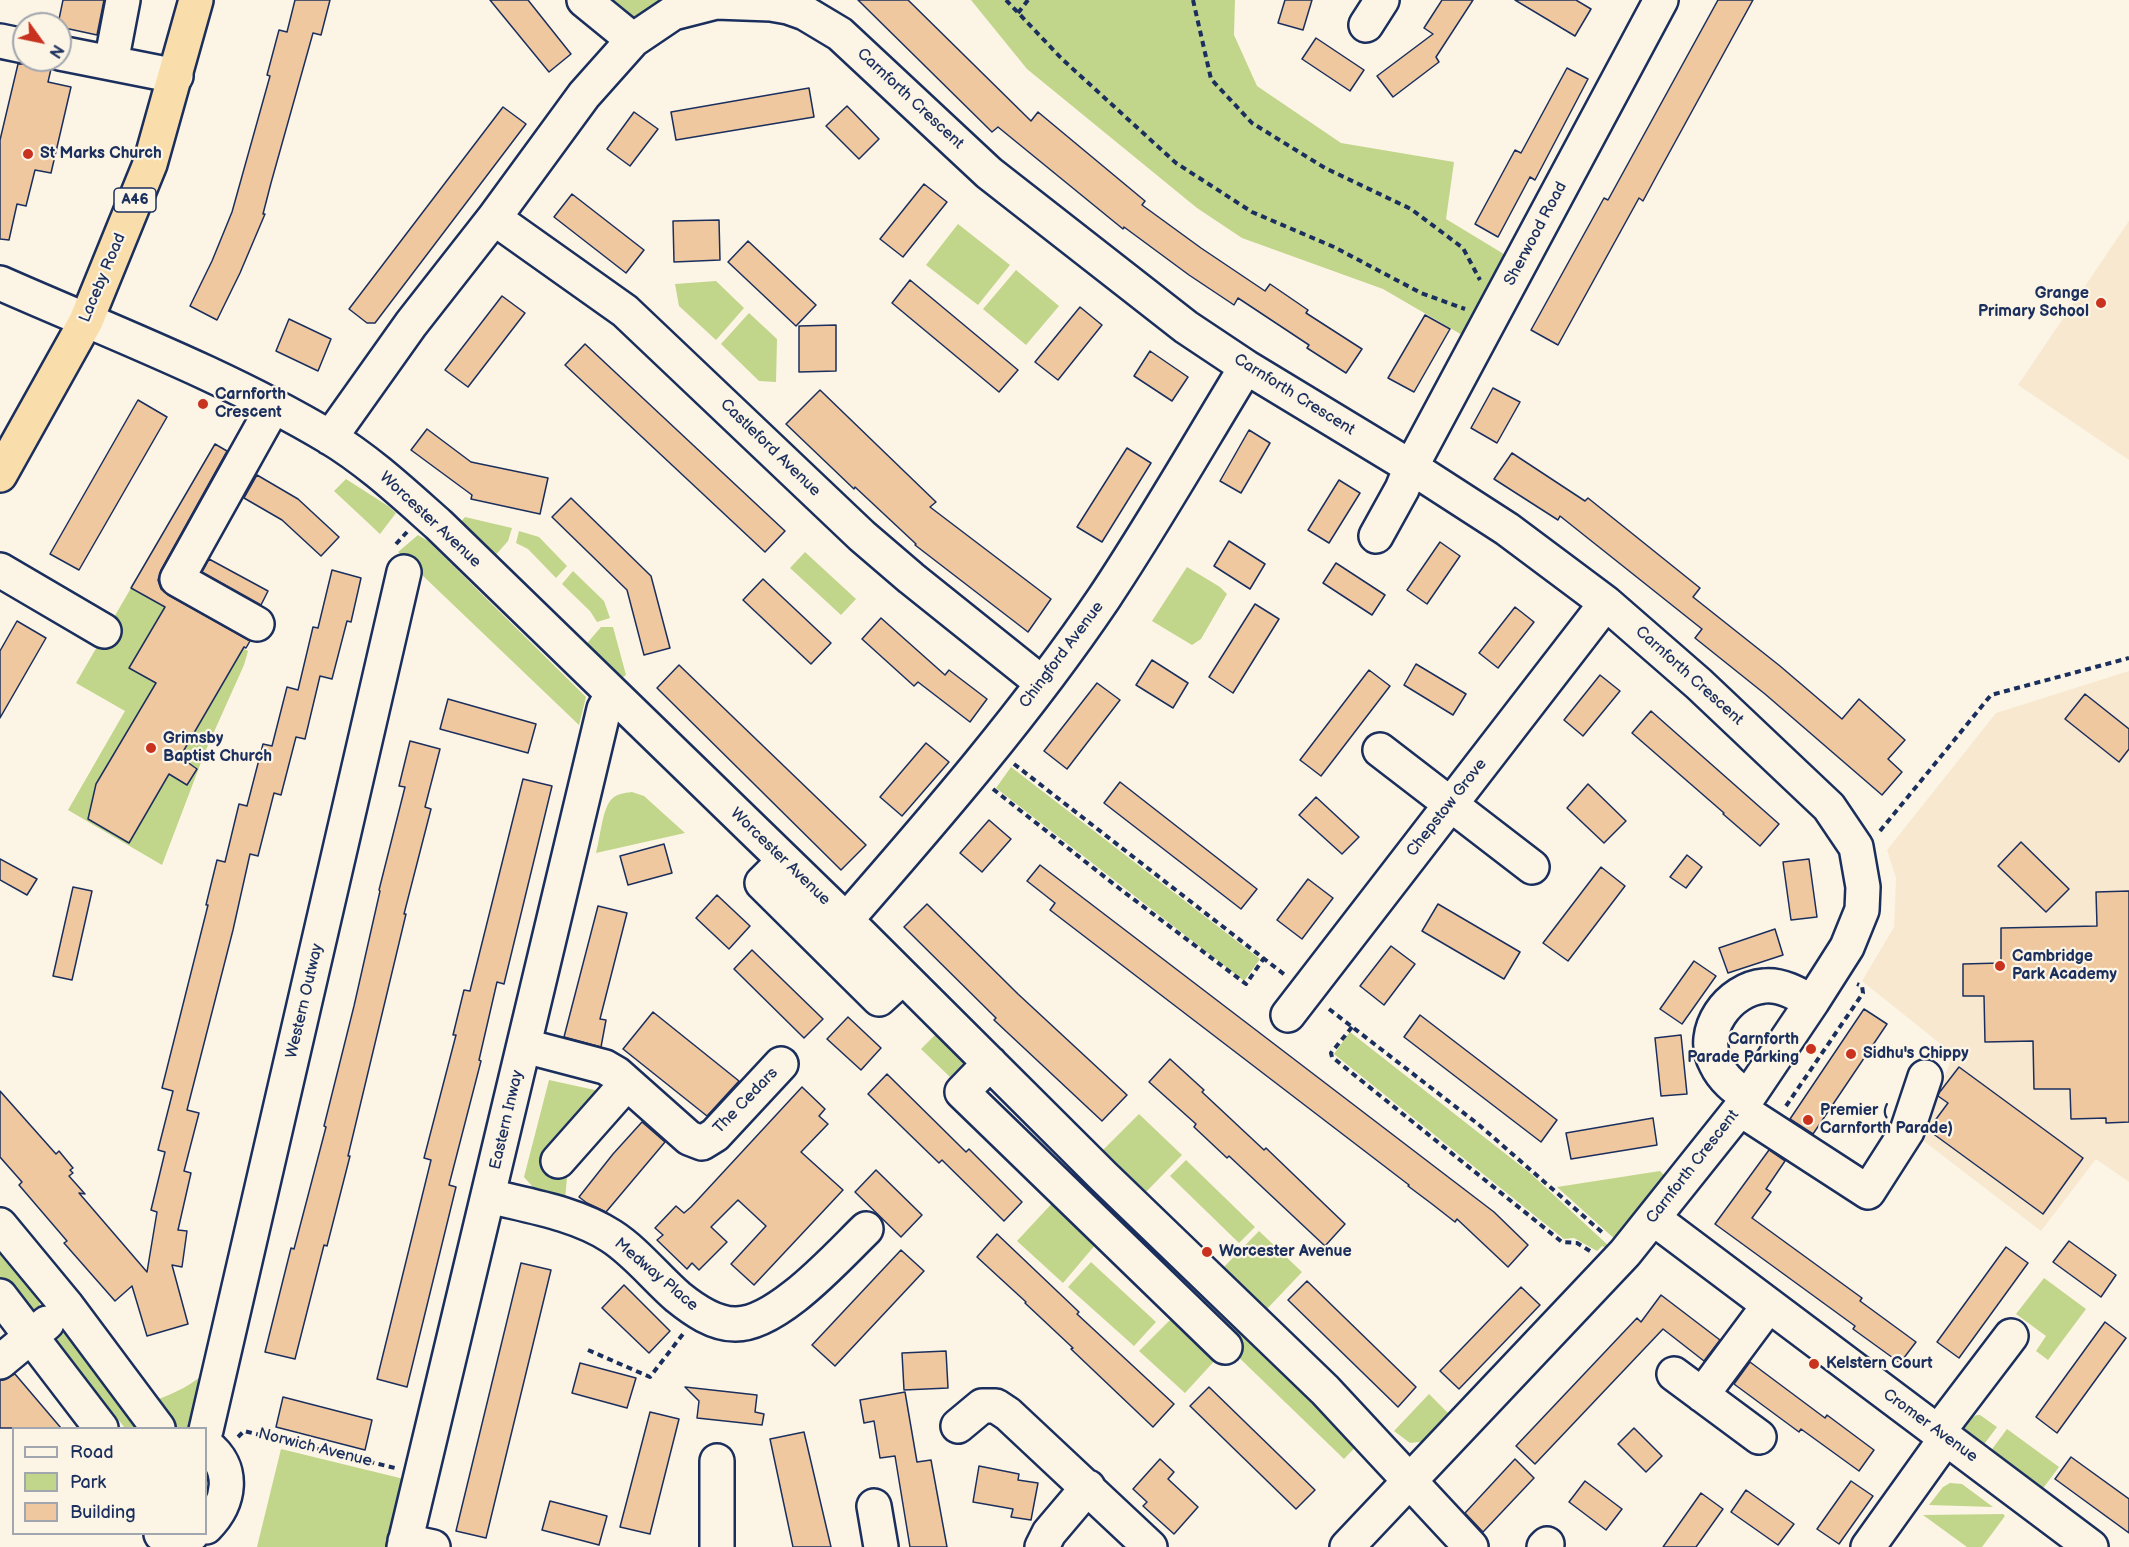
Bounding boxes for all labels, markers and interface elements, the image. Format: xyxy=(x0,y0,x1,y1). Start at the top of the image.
north arrow xyxy=(12,12,72,72)
text: N xyxy=(45,41,67,61)
street label: Carnforth Crescent xyxy=(853,45,967,153)
place label: St Marks Church xyxy=(40,144,162,164)
marker: St Marks Church xyxy=(21,147,35,161)
street label: Sherwood Road xyxy=(1501,179,1571,289)
road number: A46 xyxy=(114,188,156,212)
street label: Laceby Road xyxy=(76,231,130,325)
place label: Grange Primary School xyxy=(1978,284,2089,322)
marker: Grange Primary School xyxy=(2094,296,2108,310)
street label: Carnforth Crescent xyxy=(1230,350,1358,440)
place label: Carnforth Crescent xyxy=(215,385,286,423)
street label: Castleford Avenue xyxy=(716,395,824,501)
marker: Carnforth Crescent xyxy=(196,397,210,411)
street label: Worcester Avenue xyxy=(375,468,485,572)
street label: Chingford Avenue xyxy=(1016,598,1108,712)
street label: Carnforth Crescent xyxy=(1631,622,1747,730)
place label: Grimsby Baptist Church xyxy=(163,729,272,767)
marker: Grimsby Baptist Church xyxy=(144,741,158,755)
street label: Chepstow Grove xyxy=(1403,755,1491,861)
street label: Worcester Avenue xyxy=(726,804,834,910)
street label: Western Outway xyxy=(282,942,328,1060)
place label: Cambridge Park Academy xyxy=(2012,947,2117,985)
marker: Cambridge Park Academy xyxy=(1993,959,2007,973)
place label: Carnforth Parade Parking xyxy=(1687,1030,1799,1068)
marker: Carnforth Parade Parking xyxy=(1804,1042,1818,1056)
place label: Sidhu's Chippy xyxy=(1863,1044,1968,1064)
marker: Sidhu's Chippy xyxy=(1844,1047,1858,1061)
street label: The Cedars xyxy=(710,1064,782,1138)
street label: Eastern Inway xyxy=(486,1068,528,1172)
place label: Premier ( Carnforth Parade) xyxy=(1820,1101,1953,1139)
street label: Carnforth Crescent xyxy=(1643,1106,1743,1228)
marker: Premier ( Carnforth Parade) xyxy=(1801,1113,1815,1127)
street label: Medway Place xyxy=(610,1234,702,1316)
place label: Worcester Avenue xyxy=(1219,1242,1352,1262)
marker: Worcester Avenue xyxy=(1200,1245,1214,1259)
place label: Kelstern Court xyxy=(1826,1354,1933,1374)
marker: Kelstern Court xyxy=(1807,1357,1821,1371)
street label: Cromer Avenue xyxy=(1879,1385,1981,1467)
street label: Norwich Avenue xyxy=(256,1425,374,1471)
legend xyxy=(12,1427,207,1535)
text: Road xyxy=(70,1442,114,1463)
text: Park xyxy=(70,1472,106,1493)
text: Building xyxy=(70,1502,136,1523)

